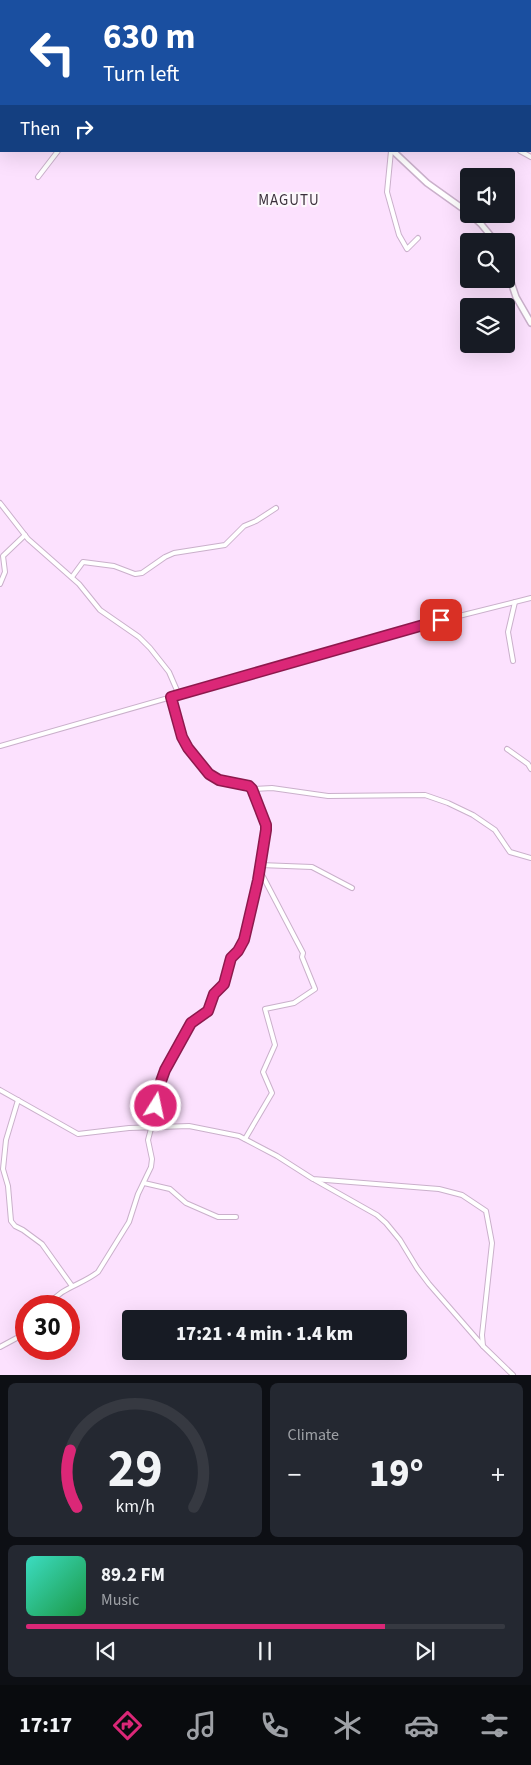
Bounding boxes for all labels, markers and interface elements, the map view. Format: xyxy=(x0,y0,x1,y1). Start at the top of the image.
text: 630 m xyxy=(103,12,195,62)
icon: left xyxy=(20,20,85,85)
text: Turn left xyxy=(103,58,179,90)
icon: right xyxy=(70,115,98,143)
text: Then xyxy=(20,116,60,143)
map controls xyxy=(460,168,515,353)
button: sound xyxy=(460,168,515,223)
district label: MAGUTU xyxy=(258,190,320,211)
button: search xyxy=(460,233,515,288)
button: layers xyxy=(460,298,515,353)
pin xyxy=(420,599,462,641)
icon: arrive xyxy=(427,606,455,634)
position arrow xyxy=(129,1079,181,1131)
speed limit sign: 30 xyxy=(15,1295,80,1360)
text: 17:21 · 4 min · 1.4 km xyxy=(176,1321,353,1348)
text: Climate xyxy=(288,1424,339,1446)
text: 29 xyxy=(107,1433,162,1507)
text: 19° xyxy=(369,1447,424,1501)
text: − xyxy=(288,1455,301,1495)
text: + xyxy=(491,1455,505,1495)
text: km/h xyxy=(115,1494,155,1519)
text: 89.2 FM xyxy=(101,1562,165,1589)
text: Music xyxy=(101,1589,139,1611)
icon: previous xyxy=(92,1637,120,1665)
icon: pause xyxy=(251,1637,279,1665)
icon: next xyxy=(411,1637,439,1665)
icon: directions xyxy=(110,1708,145,1743)
icon: music xyxy=(184,1708,219,1743)
icon: phone xyxy=(257,1708,292,1743)
icon: climate xyxy=(330,1708,365,1743)
icon: car xyxy=(404,1708,439,1743)
icon: filters xyxy=(477,1708,512,1743)
text: 17:17 xyxy=(19,1709,72,1741)

